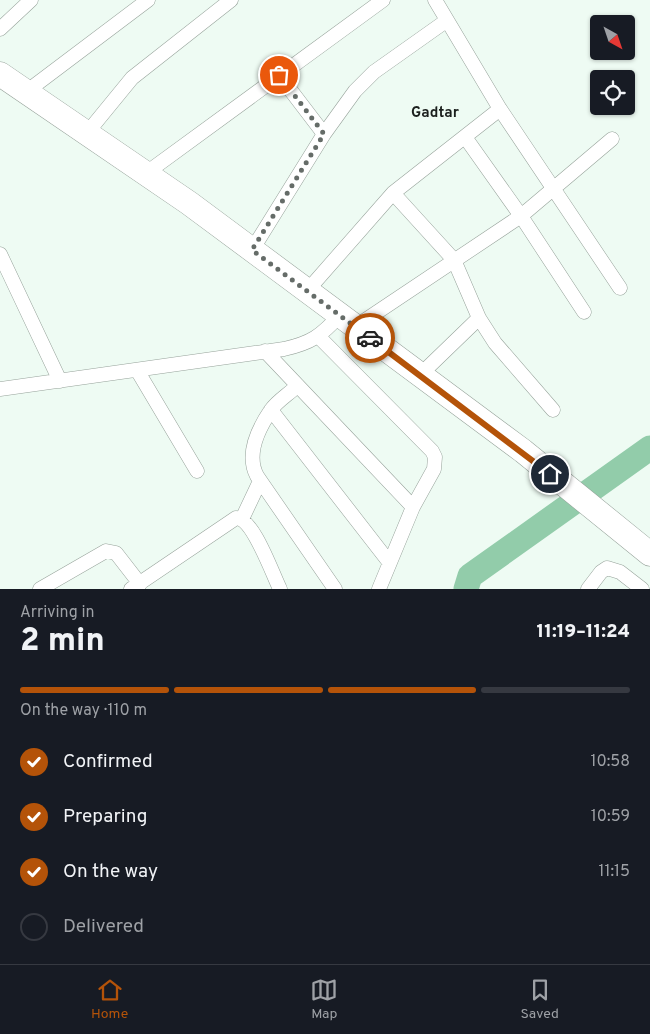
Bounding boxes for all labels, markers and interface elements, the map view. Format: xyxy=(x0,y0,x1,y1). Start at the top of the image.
north arrow xyxy=(590,15,635,60)
map controls xyxy=(590,15,635,115)
pin xyxy=(258,54,300,96)
icon: bag xyxy=(265,61,293,89)
button: locate xyxy=(590,70,635,115)
district label: Gadtar xyxy=(411,104,460,123)
courier xyxy=(345,313,395,363)
icon: car xyxy=(356,324,384,352)
pin xyxy=(529,453,571,495)
icon: home xyxy=(536,460,564,488)
text: Arriving in xyxy=(20,603,95,623)
text: 11:19–11:24 xyxy=(536,620,630,644)
text: 2 min xyxy=(20,622,105,662)
text: On the way · 110 m xyxy=(20,701,147,721)
icon: check xyxy=(20,748,48,776)
text: Confirmed xyxy=(63,750,153,774)
text: 10:58 xyxy=(590,752,630,772)
icon: check xyxy=(20,803,48,831)
text: Preparing xyxy=(63,805,147,829)
text: 10:59 xyxy=(591,807,630,827)
icon: check xyxy=(20,858,48,886)
text: On the way xyxy=(63,860,158,884)
text: 11:15 xyxy=(599,862,630,882)
text: Delivered xyxy=(63,915,144,939)
tab: Home xyxy=(91,976,128,1023)
tab: Map xyxy=(310,976,338,1023)
tab: Saved xyxy=(520,976,559,1023)

